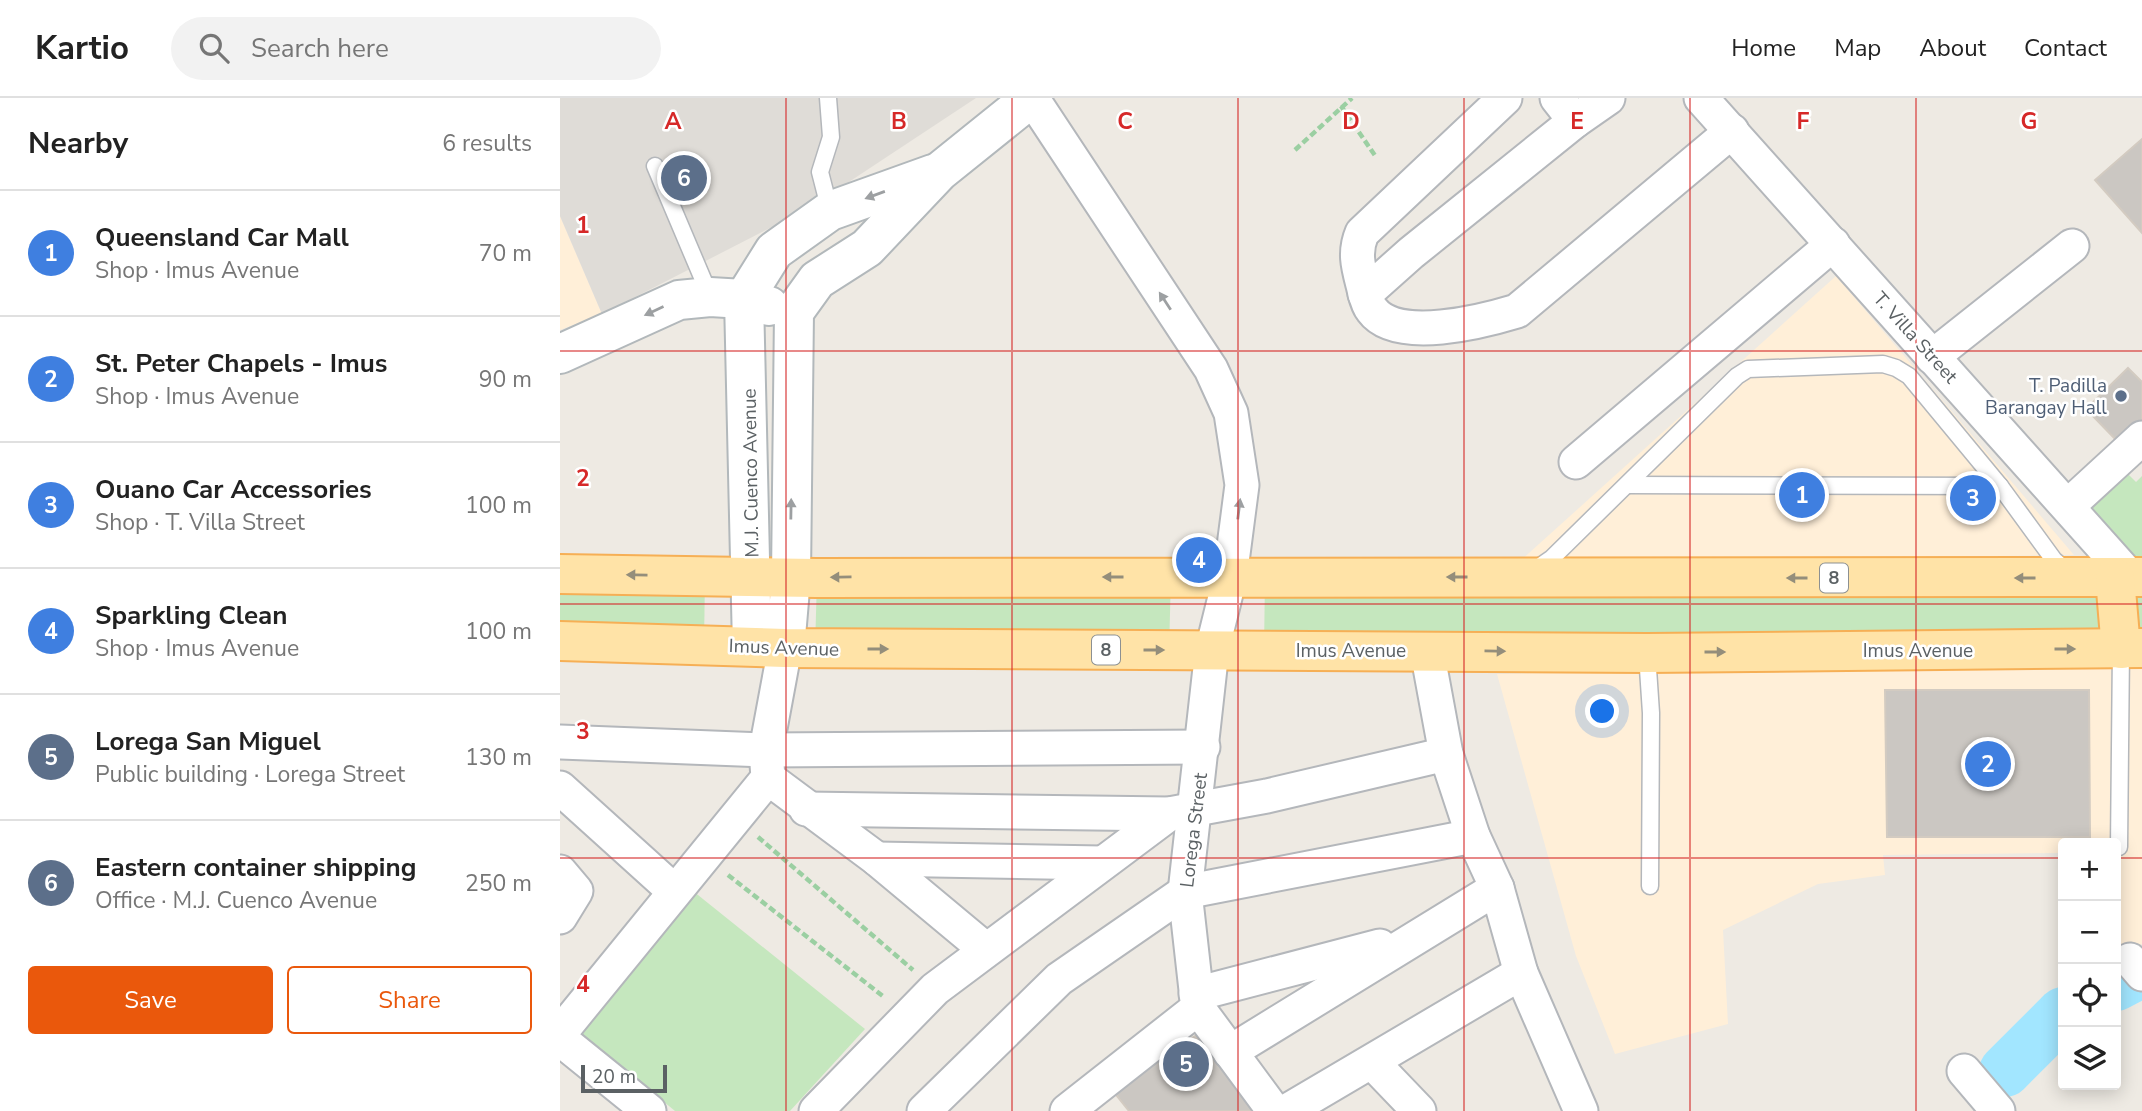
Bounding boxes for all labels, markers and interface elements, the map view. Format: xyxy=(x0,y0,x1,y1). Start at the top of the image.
search box xyxy=(171,17,661,80)
text: Kartio xyxy=(35,26,129,71)
icon: search xyxy=(195,29,233,67)
text: Search here xyxy=(251,31,389,66)
text: Home xyxy=(1731,32,1796,64)
text: Map xyxy=(1834,32,1881,64)
text: About xyxy=(1919,32,1986,64)
text: Contact xyxy=(2024,32,2107,64)
text: A xyxy=(664,106,682,137)
text: B xyxy=(891,106,907,137)
text: C xyxy=(1117,106,1133,137)
text: D xyxy=(1342,106,1360,137)
text: E xyxy=(1570,106,1584,137)
text: F xyxy=(1797,106,1810,137)
text: G xyxy=(2021,106,2037,137)
text: Nearby xyxy=(28,123,128,164)
text: 6 results xyxy=(442,128,532,159)
pin: 6 xyxy=(661,152,707,204)
one-way arrow xyxy=(865,190,886,201)
text: 1 xyxy=(576,210,590,241)
text: Queensland Car Mall xyxy=(95,220,349,255)
text: 1 xyxy=(44,238,58,269)
text: 70 m xyxy=(479,238,532,269)
text: Shop · Imus Avenue xyxy=(95,255,299,286)
street label: T. Villa Street xyxy=(1867,286,1964,389)
one-way arrow xyxy=(1158,292,1171,311)
one-way arrow xyxy=(643,306,664,317)
text: St. Peter Chapels - Imus xyxy=(95,346,388,381)
text: 2 xyxy=(44,364,58,395)
text: 90 m xyxy=(479,364,532,395)
place label: T. Padilla Barangay Hall xyxy=(1985,373,2107,421)
text: Shop · Imus Avenue xyxy=(95,381,299,412)
street label: M.J. Cuenco Avenue xyxy=(737,388,765,558)
marker: T. Padilla Barangay Hall xyxy=(2113,388,2129,404)
text: 2 xyxy=(576,463,590,494)
pin: 1 xyxy=(1779,469,1825,521)
text: Ouano Car Accessories xyxy=(95,472,372,507)
pin: 3 xyxy=(1950,472,1996,524)
text: 3 xyxy=(44,490,58,521)
text: 100 m xyxy=(465,490,532,521)
one-way arrow xyxy=(785,498,797,520)
one-way arrow xyxy=(1234,498,1245,520)
text: Shop · T. Villa Street xyxy=(95,507,305,538)
pin: 4 xyxy=(1176,534,1222,586)
road number: 8 xyxy=(1820,564,1848,592)
one-way arrow xyxy=(626,569,648,581)
one-way arrow xyxy=(1102,571,1124,583)
one-way arrow xyxy=(1446,571,1468,583)
one-way arrow xyxy=(830,572,852,583)
one-way arrow xyxy=(1786,572,1808,584)
one-way arrow xyxy=(2014,572,2036,584)
text: Sparkling Clean xyxy=(95,598,288,633)
text: 4 xyxy=(44,616,58,647)
text: 100 m xyxy=(465,616,532,647)
text: Shop · Imus Avenue xyxy=(95,633,299,664)
street label: Imus Avenue xyxy=(728,633,840,663)
road number: 8 xyxy=(1092,636,1120,664)
street label: Imus Avenue xyxy=(1296,638,1406,664)
street label: Imus Avenue xyxy=(1863,638,1973,664)
one-way arrow xyxy=(867,643,889,655)
one-way arrow xyxy=(2054,643,2076,655)
one-way arrow xyxy=(1144,644,1166,656)
one-way arrow xyxy=(1485,645,1507,657)
one-way arrow xyxy=(1704,646,1726,658)
your location xyxy=(1585,694,1619,728)
text: 3 xyxy=(576,716,590,747)
text: Lorega San Miguel xyxy=(95,724,321,759)
pin: 2 xyxy=(1965,738,2011,790)
text: 5 xyxy=(44,742,58,773)
text: 130 m xyxy=(465,742,532,773)
text: Public building · Lorega Street xyxy=(95,759,405,790)
street label: Lorega Street xyxy=(1174,771,1214,889)
map controls xyxy=(2058,838,2121,1090)
button: + xyxy=(2058,838,2121,901)
text: Eastern container shipping xyxy=(95,850,416,885)
text: 6 xyxy=(44,868,58,899)
text: 250 m xyxy=(465,868,532,899)
text: Office · M.J. Cuenco Avenue xyxy=(95,885,377,916)
button: − xyxy=(2058,901,2121,964)
button: locate xyxy=(2058,964,2121,1027)
button: Save xyxy=(28,966,273,1034)
button: Share xyxy=(287,966,532,1034)
text: 4 xyxy=(576,969,590,1000)
button: layers xyxy=(2058,1027,2121,1090)
pin: 5 xyxy=(1163,1038,1209,1090)
scale bar xyxy=(581,1062,667,1094)
text: 20 m xyxy=(592,1064,636,1090)

